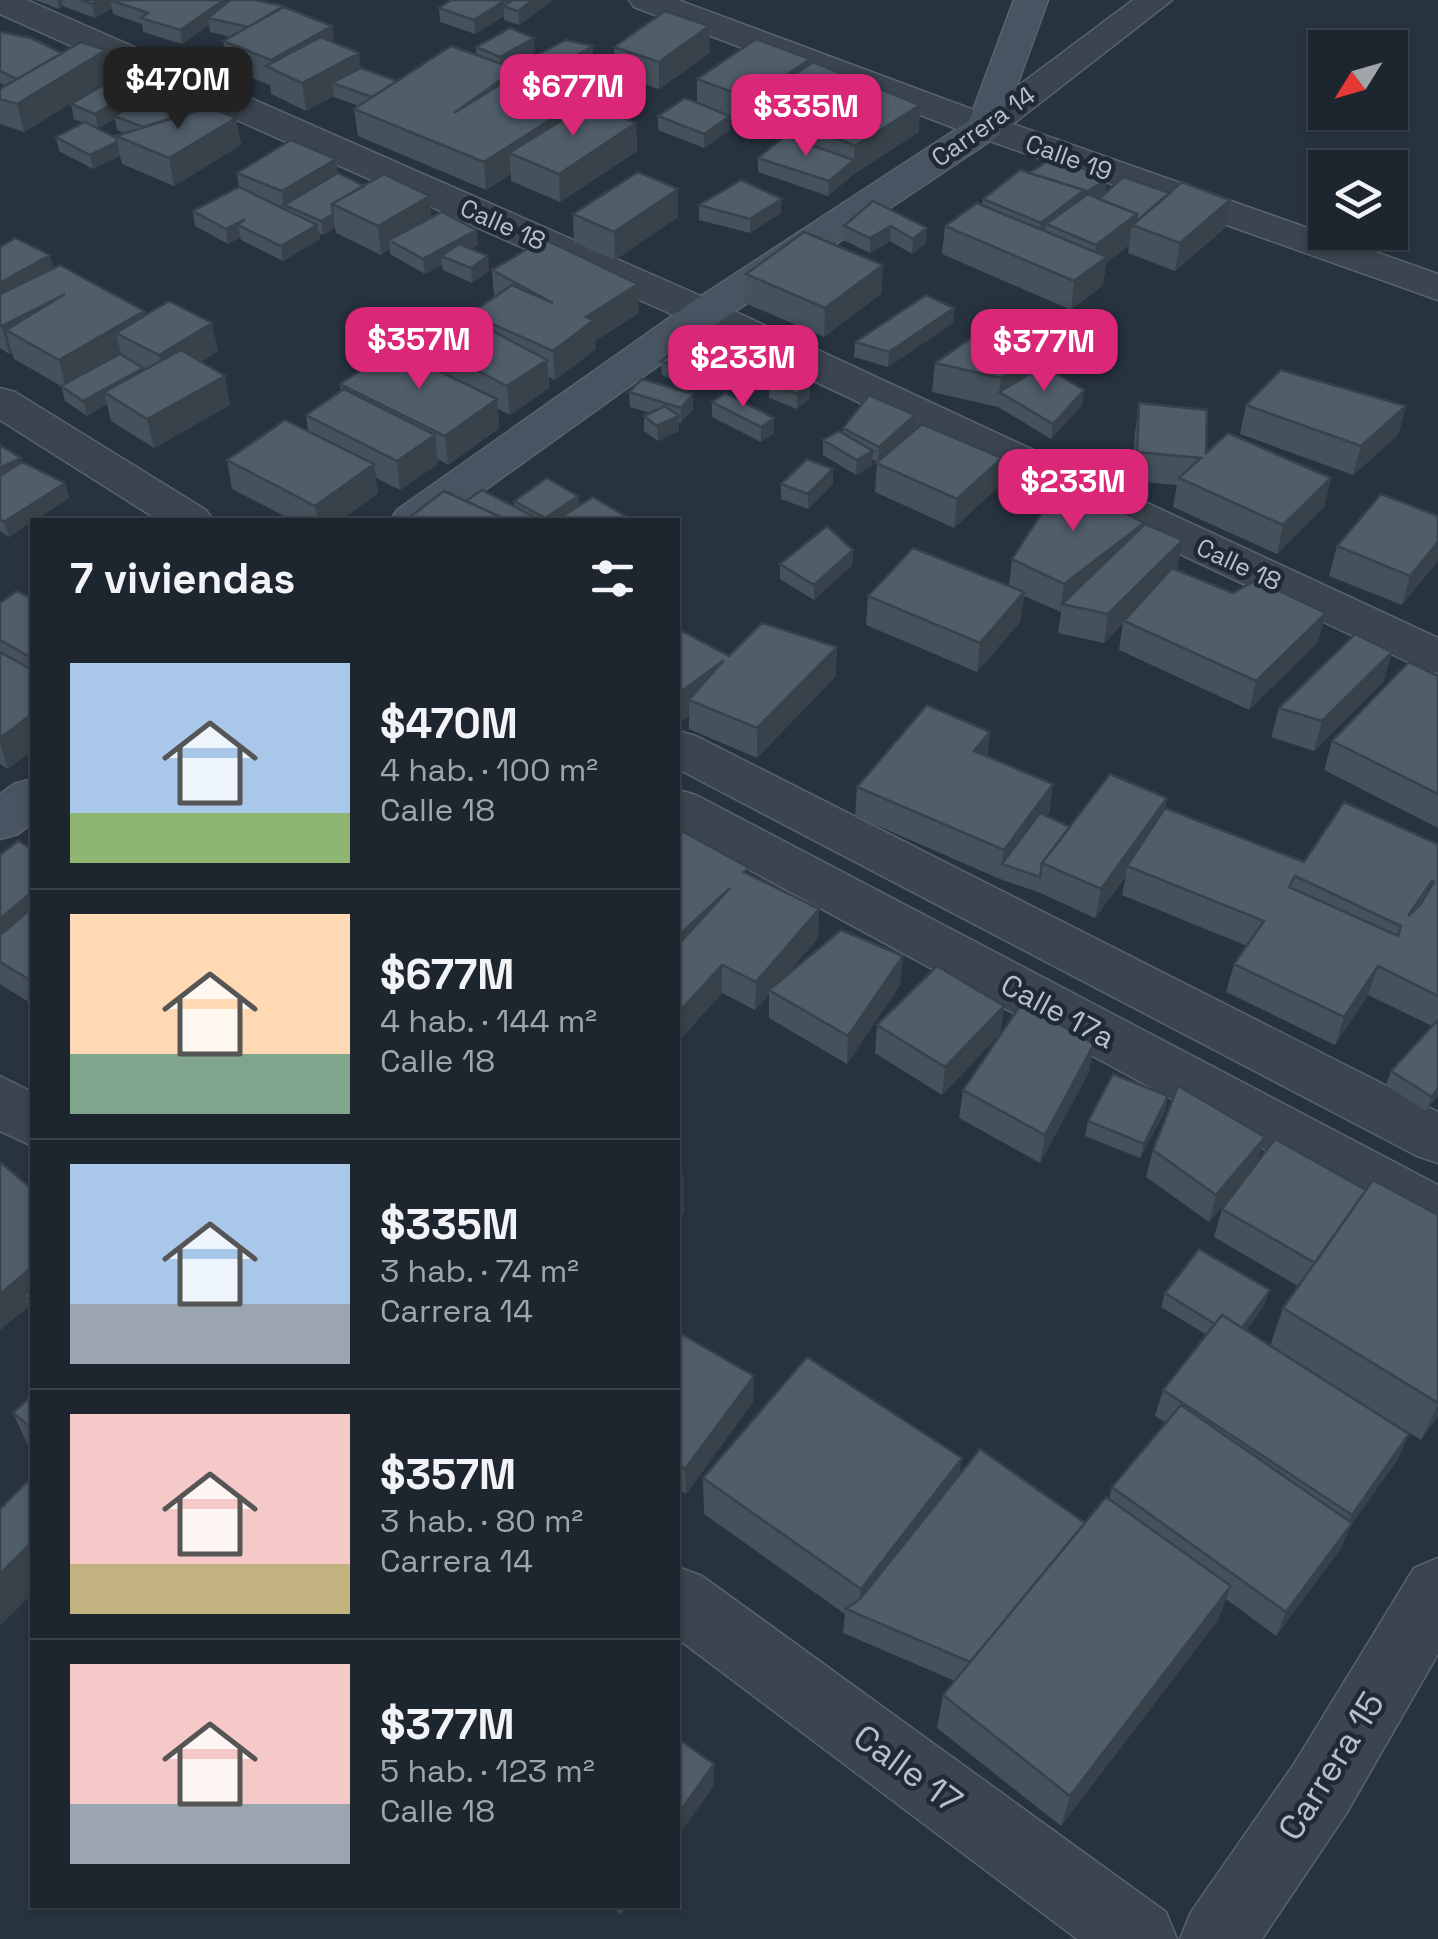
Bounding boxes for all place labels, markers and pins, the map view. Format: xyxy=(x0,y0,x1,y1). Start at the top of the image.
pin: $470M xyxy=(108,47,248,132)
pin: $677M xyxy=(503,54,643,139)
pin: $335M xyxy=(736,74,876,159)
pin: $357M xyxy=(349,307,489,392)
pin: $377M xyxy=(974,309,1114,394)
pin: $233M xyxy=(673,325,813,410)
pin: $233M xyxy=(1003,449,1143,534)

